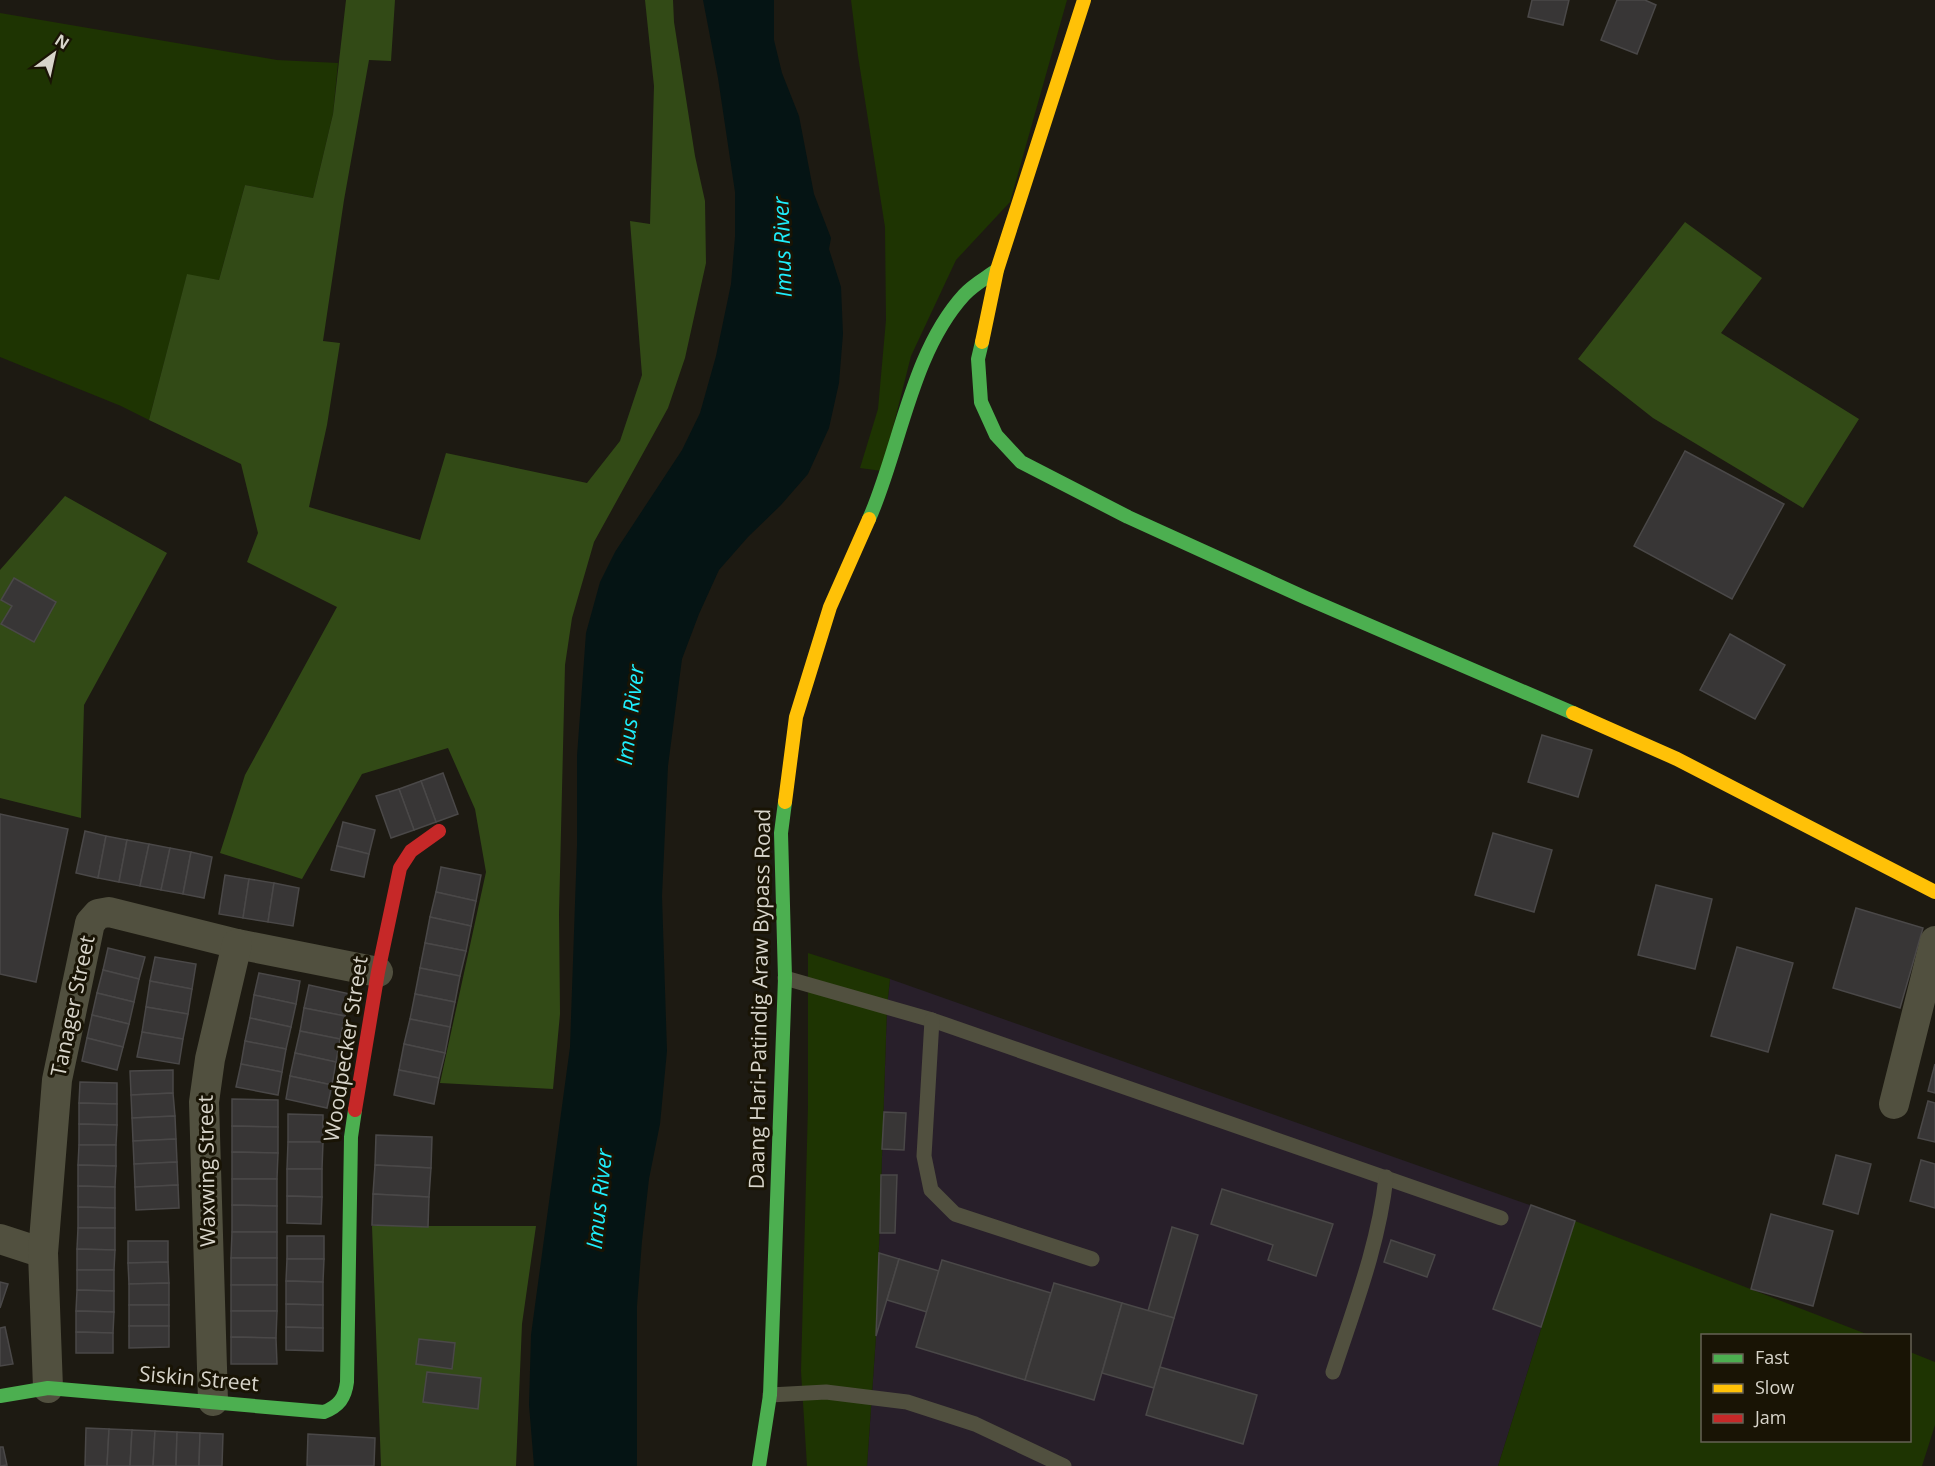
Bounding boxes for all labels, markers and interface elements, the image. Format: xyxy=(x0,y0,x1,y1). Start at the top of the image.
north arrow xyxy=(24,24,84,84)
text: N xyxy=(51,29,74,54)
water label: Imus River xyxy=(764,195,798,298)
water label: Imus River xyxy=(608,662,650,767)
street label: Daang Hari-Patindig Araw Bypass Road xyxy=(742,809,776,1189)
street label: Tanager Street xyxy=(43,933,101,1079)
street label: Woodpecker Street xyxy=(317,954,374,1144)
street label: Waxwing Street xyxy=(191,1095,221,1247)
water label: Imus River xyxy=(578,1146,618,1251)
legend xyxy=(1701,1334,1911,1442)
text: Fast xyxy=(1755,1345,1789,1369)
street label: Siskin Street xyxy=(138,1359,260,1397)
text: Slow xyxy=(1755,1375,1794,1399)
text: Jam xyxy=(1753,1405,1787,1429)

